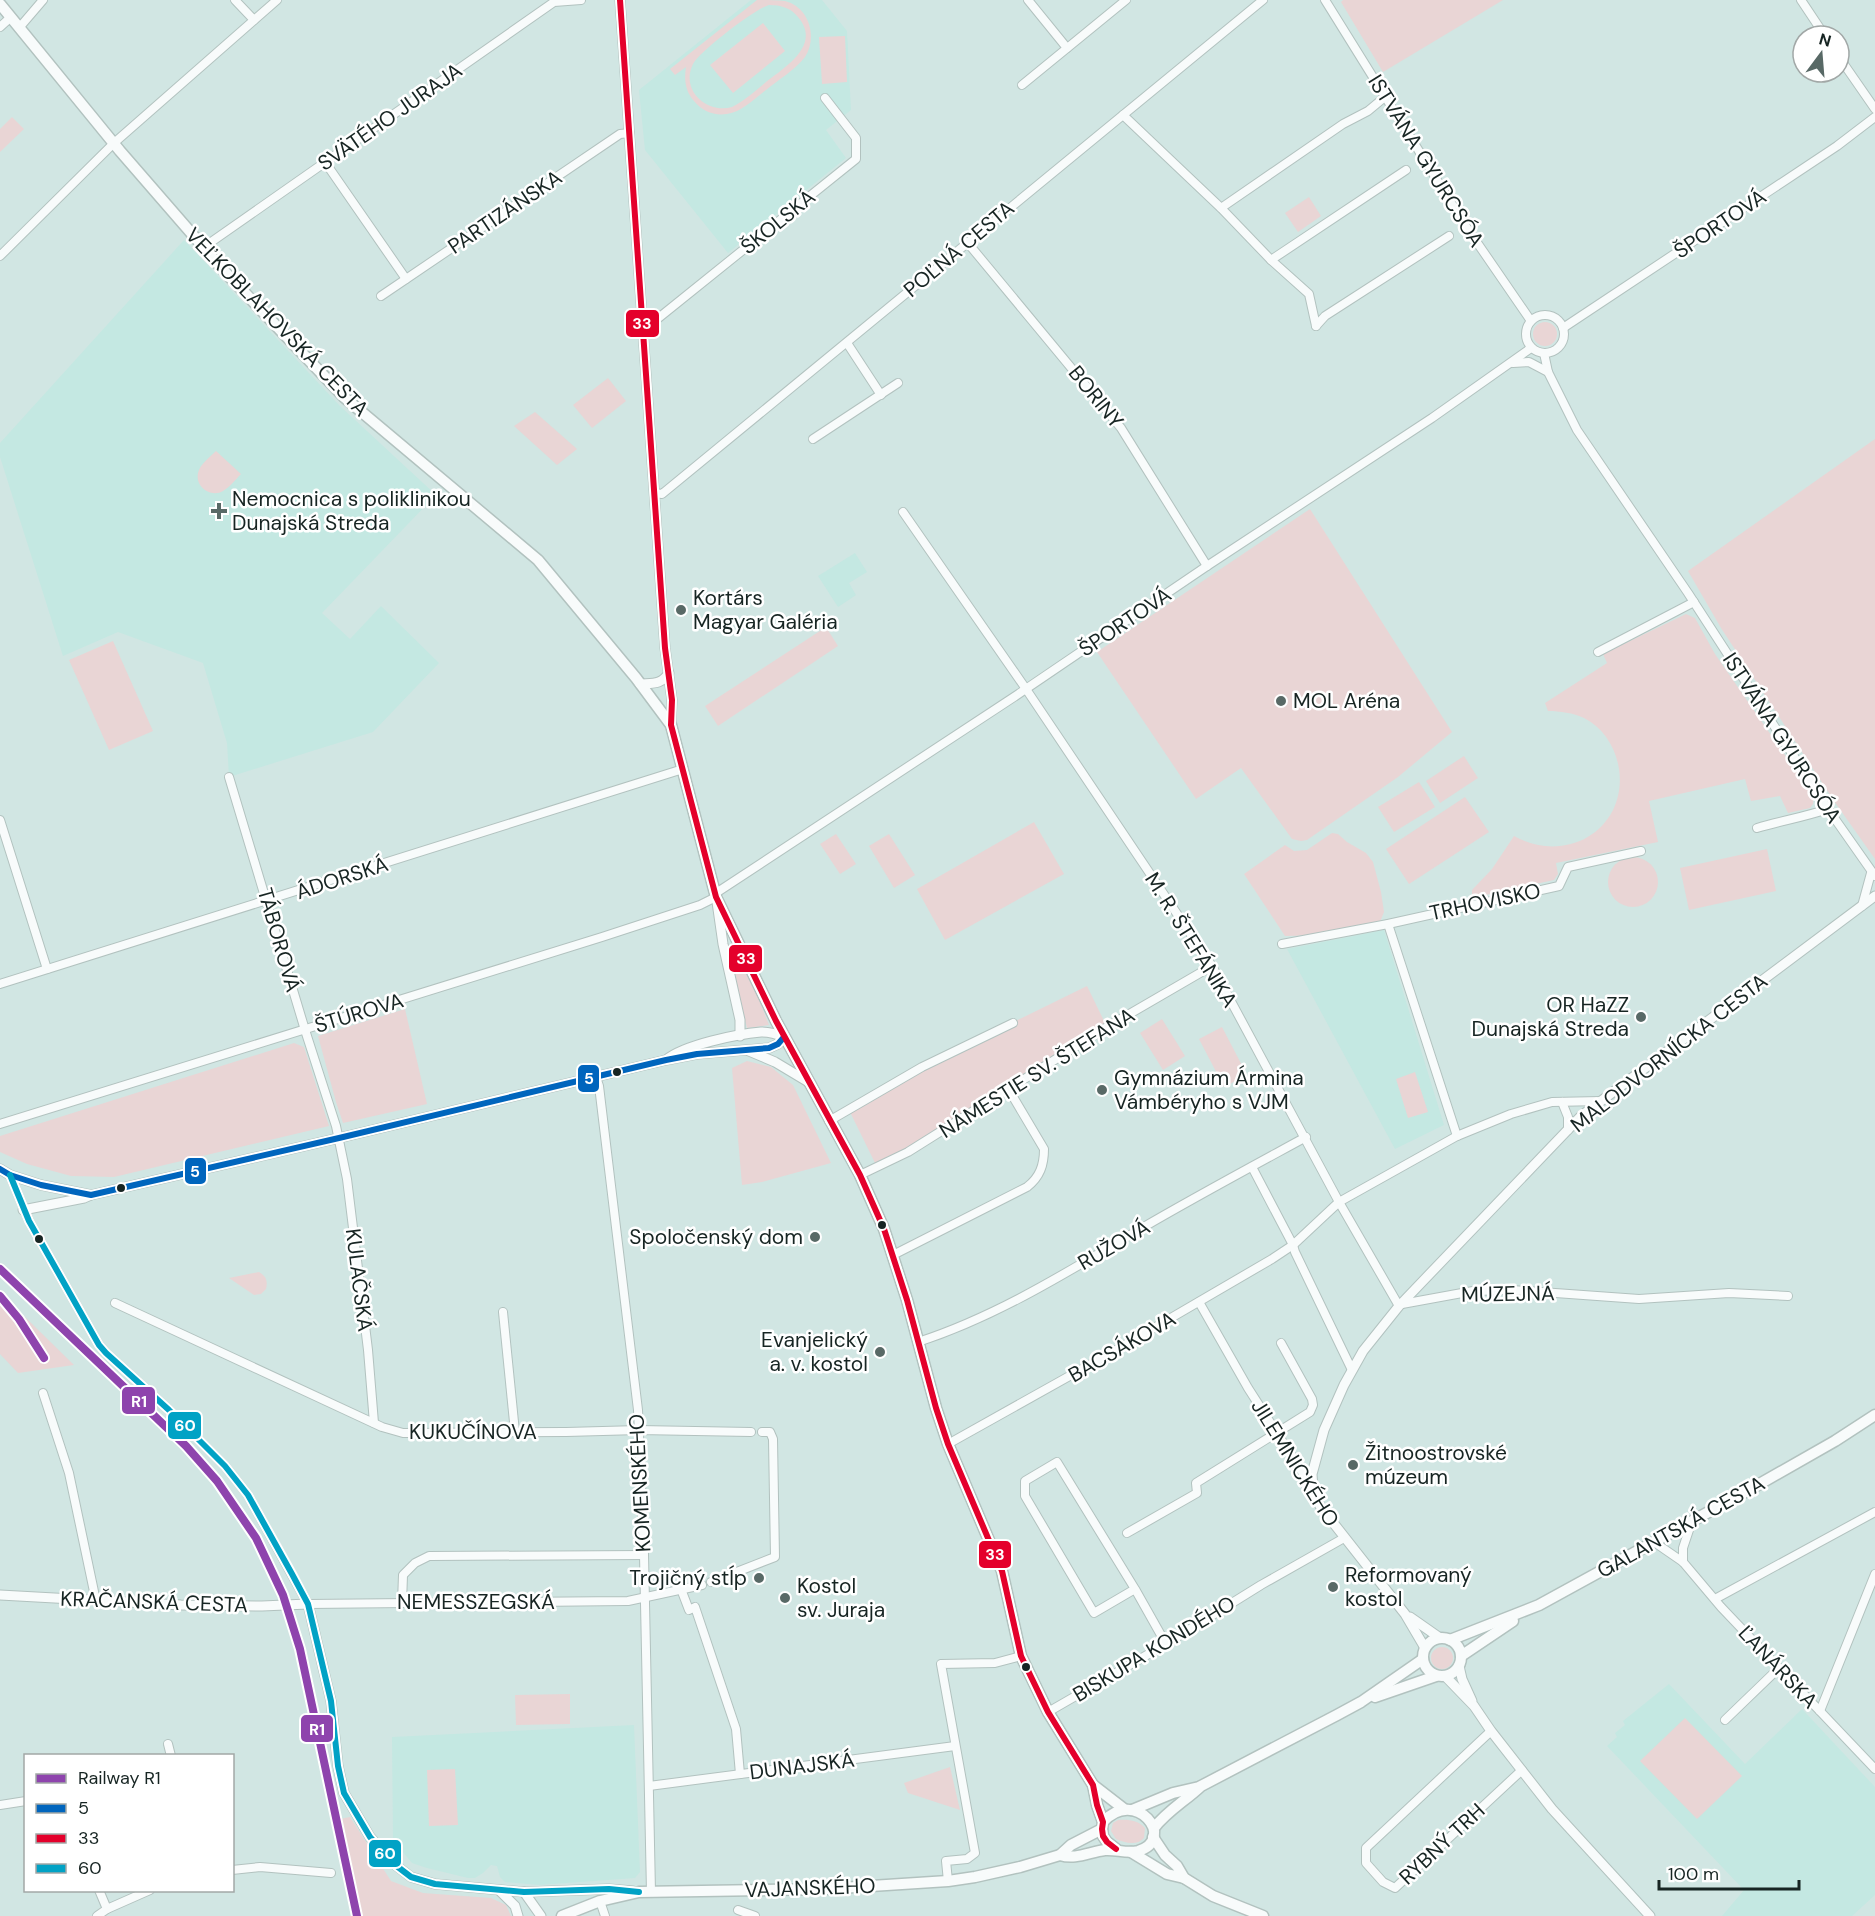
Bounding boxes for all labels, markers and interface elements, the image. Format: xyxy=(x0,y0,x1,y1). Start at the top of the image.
north arrow xyxy=(1791,24,1851,84)
text: N xyxy=(1816,28,1834,52)
street label: SVÄTÉHO JURAJA xyxy=(312,57,468,177)
street label: ISTVÁNA GYURCSÓA xyxy=(1362,69,1490,253)
street label: PARTIZÁNSKA xyxy=(443,164,567,260)
street label: ŠKOLSKÁ xyxy=(735,183,821,261)
street label: ŠPORTOVÁ xyxy=(1668,183,1772,265)
street label: POĽNÁ CESTA xyxy=(898,194,1020,304)
street label: VEĽKOBLAHOVSKÁ CESTA xyxy=(179,221,375,423)
line badge: 33 xyxy=(625,309,660,338)
text: 33 xyxy=(632,313,652,334)
street label: BORINY xyxy=(1062,360,1130,434)
place label: Nemocnica s poliklinikou Dunajská Streda xyxy=(232,485,471,537)
marker: Nemocnica s poliklinikou Dunajská Streda xyxy=(210,502,228,520)
street label: ŠPORTOVÁ xyxy=(1073,581,1177,663)
place label: Kortárs Magyar Galéria xyxy=(693,584,838,636)
marker: Kortárs Magyar Galéria xyxy=(674,603,688,617)
street label: ISTVÁNA GYURCSÓA xyxy=(1716,647,1848,829)
place label: MOL Aréna xyxy=(1293,687,1400,715)
marker: MOL Aréna xyxy=(1274,694,1288,708)
street label: ÁDORSKÁ xyxy=(292,850,392,906)
street label: M. R. ŠTEFÁNIKA xyxy=(1138,867,1244,1013)
street label: TRHOVISKO xyxy=(1427,877,1543,927)
street label: TÁBOROVÁ xyxy=(251,885,307,995)
line badge: 33 xyxy=(728,944,763,973)
text: 33 xyxy=(736,948,756,969)
street label: MALODVORNÍCKA CESTA xyxy=(1565,967,1773,1139)
street label: ŠTÚROVA xyxy=(311,986,407,1040)
place label: OR HaZZ Dunajská Streda xyxy=(1472,991,1629,1043)
street label: NÁMESTIE SV. ŠTEFANA xyxy=(934,1001,1140,1145)
marker: OR HaZZ Dunajská Streda xyxy=(1634,1010,1648,1024)
line badge: 5 xyxy=(577,1064,600,1093)
place label: Gymnázium Ármina Vámbéryho s VJM xyxy=(1114,1064,1304,1116)
unlabelled marker xyxy=(611,1066,623,1078)
text: 5 xyxy=(584,1068,594,1089)
marker: Gymnázium Ármina Vámbéryho s VJM xyxy=(1095,1083,1109,1097)
line badge: 5 xyxy=(184,1157,207,1185)
text: 5 xyxy=(190,1161,200,1182)
unlabelled marker xyxy=(115,1182,127,1194)
street label: RUŽOVÁ xyxy=(1073,1213,1155,1277)
unlabelled marker xyxy=(876,1219,888,1231)
place label: Spoločenský dom xyxy=(629,1223,803,1251)
street label: KULAČSKÁ xyxy=(339,1227,379,1333)
marker: Spoločenský dom xyxy=(808,1230,822,1244)
unlabelled marker xyxy=(33,1233,45,1245)
street label: MÚZEJNÁ xyxy=(1461,1279,1555,1309)
street label: BACSÁKOVA xyxy=(1063,1305,1181,1389)
place label: Evanjelický a. v. kostol xyxy=(761,1326,868,1378)
marker: Evanjelický a. v. kostol xyxy=(873,1345,887,1359)
line badge: R1 xyxy=(121,1386,156,1415)
text: R1 xyxy=(131,1391,147,1412)
street label: JILEMNICKÉHO xyxy=(1245,1394,1345,1532)
line badge: 60 xyxy=(167,1411,202,1440)
street label: KOMENSKÉHO xyxy=(622,1413,658,1553)
text: 60 xyxy=(174,1415,196,1436)
street label: KUKUČÍNOVA xyxy=(409,1418,537,1446)
place label: Žitnoostrovské múzeum xyxy=(1365,1439,1507,1491)
marker: Žitnoostrovské múzeum xyxy=(1346,1458,1360,1472)
street label: GALANTSKÁ CESTA xyxy=(1592,1469,1770,1585)
line badge: 33 xyxy=(978,1540,1012,1569)
text: 33 xyxy=(985,1544,1005,1565)
place label: Reformovaný kostol xyxy=(1345,1561,1472,1613)
place label: Trojičný stĺp xyxy=(629,1564,747,1592)
marker: Trojičný stĺp xyxy=(752,1571,766,1585)
place label: Kostol sv. Juraja xyxy=(797,1572,885,1624)
marker: Reformovaný kostol xyxy=(1326,1580,1340,1594)
street label: KRAČANSKÁ CESTA xyxy=(60,1585,248,1619)
street label: NEMESSZEGSKÁ xyxy=(397,1588,555,1616)
street label: BISKUPA KONDÉHO xyxy=(1068,1589,1240,1709)
marker: Kostol sv. Juraja xyxy=(778,1591,792,1605)
street label: ĽANÁRSKA xyxy=(1732,1619,1824,1715)
unlabelled marker xyxy=(1020,1661,1032,1673)
line badge: R1 xyxy=(300,1714,334,1743)
text: R1 xyxy=(309,1719,325,1740)
street label: DUNAJSKÁ xyxy=(748,1746,856,1786)
legend xyxy=(24,1754,234,1892)
text: Railway R1 xyxy=(78,1766,161,1790)
text: 5 xyxy=(78,1796,89,1820)
street label: RYBNÝ TRH xyxy=(1393,1797,1491,1891)
text: 33 xyxy=(78,1826,99,1850)
line badge: 60 xyxy=(368,1839,402,1868)
text: 60 xyxy=(374,1843,396,1864)
scale bar xyxy=(1659,1853,1798,1891)
text: 60 xyxy=(78,1856,102,1880)
text: 100 m xyxy=(1668,1862,1719,1886)
street label: VAJANSKÉHO xyxy=(744,1872,876,1904)

